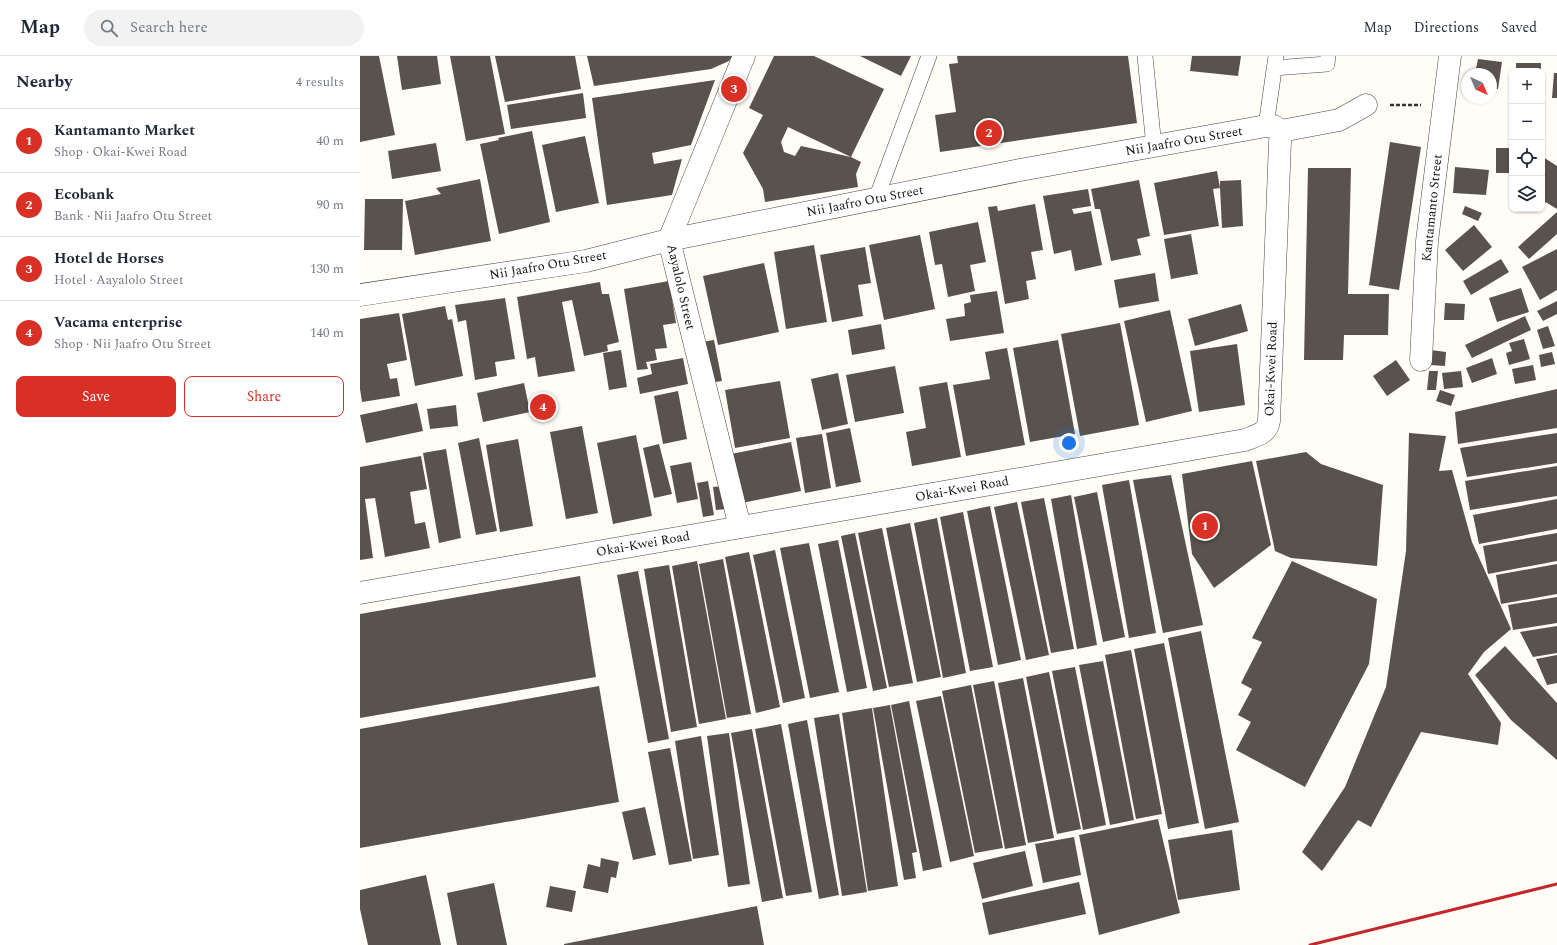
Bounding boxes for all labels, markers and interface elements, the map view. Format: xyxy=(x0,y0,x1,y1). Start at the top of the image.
search box xyxy=(84,10,364,46)
text: Map xyxy=(20,13,60,42)
text: Search here xyxy=(130,16,208,39)
icon: search xyxy=(98,17,120,39)
text: Map xyxy=(1364,17,1392,38)
text: Directions xyxy=(1414,17,1479,38)
text: Saved xyxy=(1501,17,1537,38)
north arrow xyxy=(1461,68,1497,104)
map controls xyxy=(1509,68,1545,212)
button: + xyxy=(1509,68,1545,104)
text: Nearby xyxy=(16,69,72,95)
text: 4 results xyxy=(296,72,344,92)
pin: 3 xyxy=(721,74,747,104)
button: − xyxy=(1509,104,1545,140)
pin: 2 xyxy=(976,118,1002,148)
text: Kantamanto Market xyxy=(54,119,195,142)
street label: Nii Jaafro Otu Street xyxy=(1124,121,1245,161)
text: 1 xyxy=(25,131,33,151)
text: 40 m xyxy=(317,131,344,151)
button: locate xyxy=(1509,140,1545,176)
text: Shop · Okai-Kwei Road xyxy=(54,142,187,162)
street label: Kantamanto Street xyxy=(1416,153,1448,263)
button: layers xyxy=(1509,176,1545,212)
street label: Nii Jaafro Otu Street xyxy=(805,180,926,222)
text: Ecobank xyxy=(54,183,114,206)
text: 2 xyxy=(25,195,33,215)
text: 90 m xyxy=(317,195,344,215)
text: Bank · Nii Jaafro Otu Street xyxy=(54,206,212,226)
street label: Aayalolo Street xyxy=(661,242,701,332)
street label: Nii Jaafro Otu Street xyxy=(488,245,609,285)
text: Hotel de Horses xyxy=(54,247,164,270)
text: 3 xyxy=(25,259,33,279)
text: 130 m xyxy=(310,259,344,279)
text: Hotel · Aayalolo Street xyxy=(54,270,184,290)
text: Vacama enterprise xyxy=(54,311,183,334)
street label: Okai-Kwei Road xyxy=(1259,321,1283,417)
text: 4 xyxy=(25,323,33,343)
text: 140 m xyxy=(310,323,344,343)
text: Shop · Nii Jaafro Otu Street xyxy=(54,334,211,354)
button: Save xyxy=(16,376,176,417)
button: Share xyxy=(184,376,344,417)
pin: 4 xyxy=(530,392,556,422)
your location xyxy=(1059,433,1079,453)
street label: Okai-Kwei Road xyxy=(914,471,1010,507)
pin: 1 xyxy=(1192,511,1218,541)
street label: Okai-Kwei Road xyxy=(595,526,691,562)

